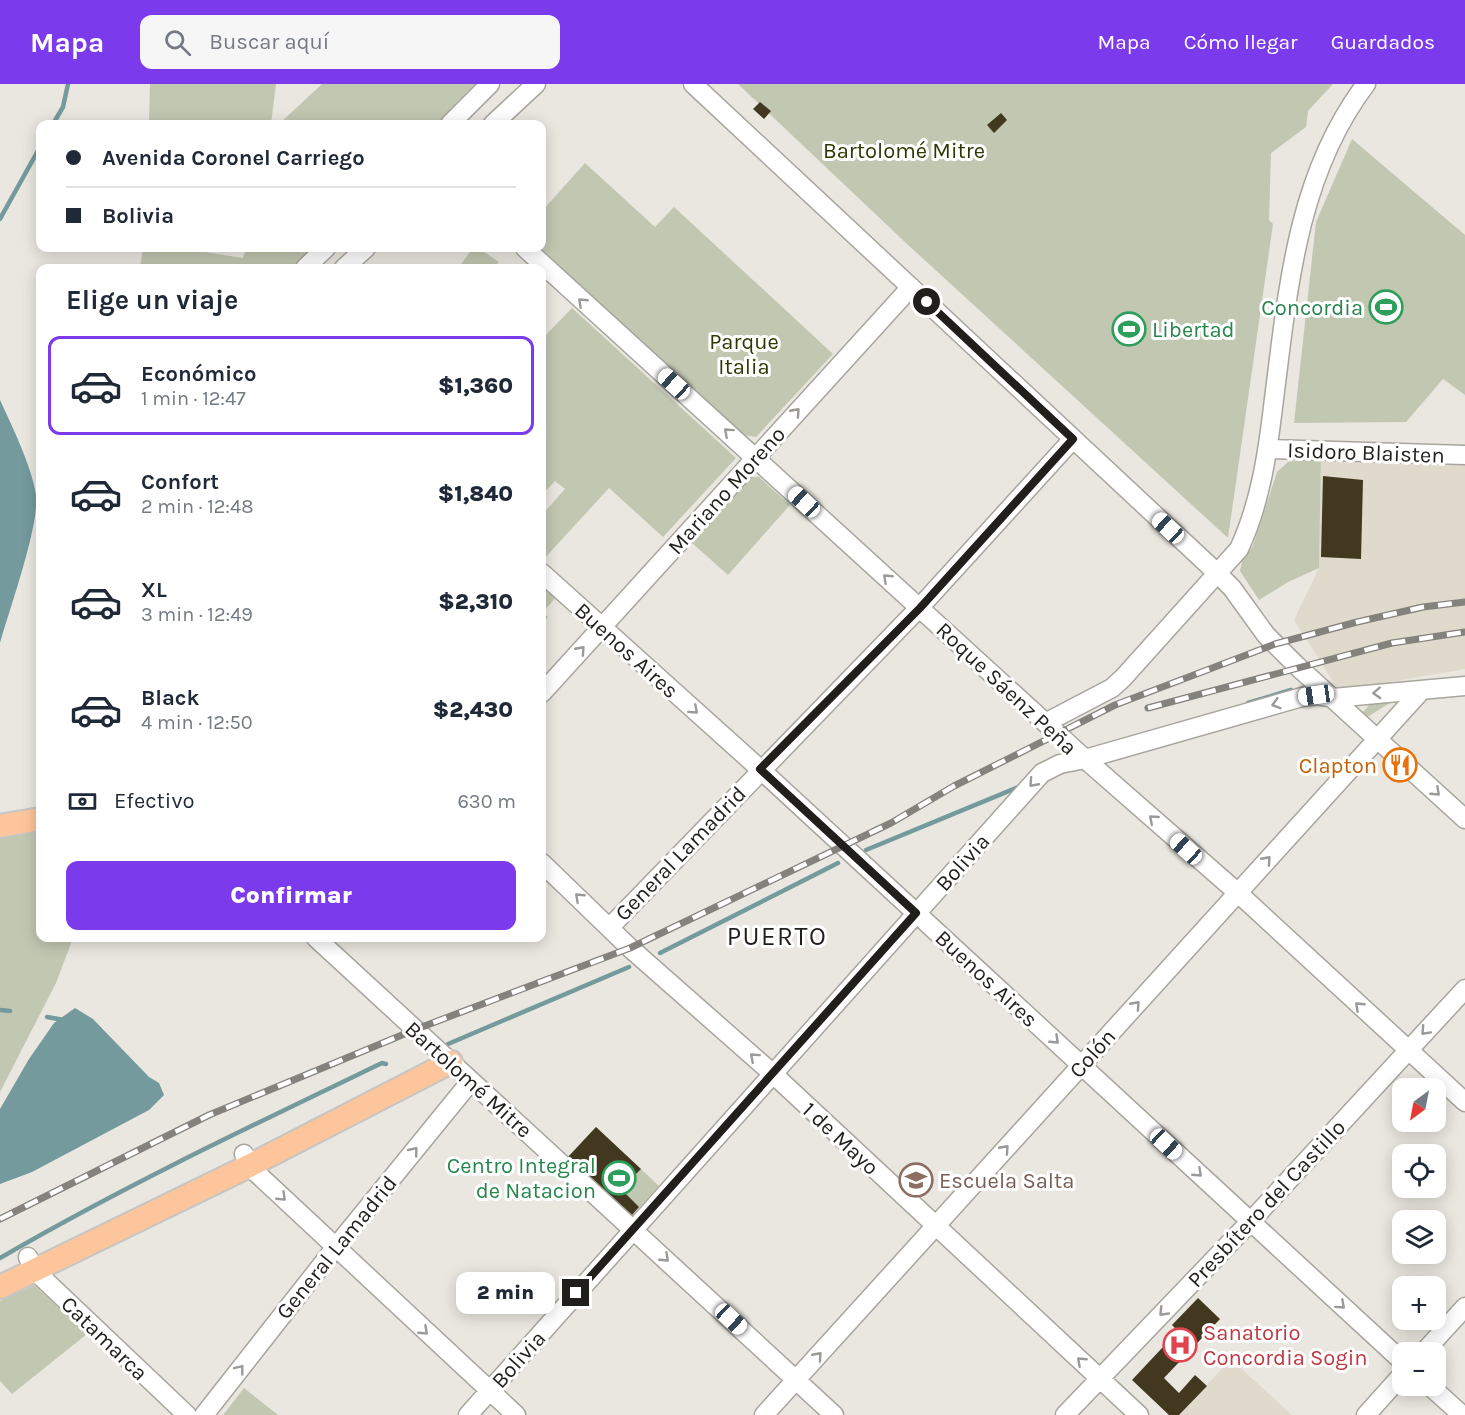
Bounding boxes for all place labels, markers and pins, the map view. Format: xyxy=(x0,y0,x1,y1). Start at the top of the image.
sports icon: Concordia xyxy=(1368,289,1404,325)
place label: Concordia xyxy=(1261,295,1363,321)
sports icon: Libertad xyxy=(1111,311,1147,347)
place label: Libertad xyxy=(1152,317,1235,343)
restaurant icon: Clapton xyxy=(1382,747,1418,783)
place label: Clapton xyxy=(1299,753,1377,779)
place label: Centro Integral de Natacion xyxy=(447,1153,596,1204)
sports icon: Centro Integral de Natacion xyxy=(601,1160,637,1196)
school or university icon: Escuela Salta xyxy=(898,1162,934,1198)
place label: Escuela Salta xyxy=(939,1168,1074,1194)
place label: Sanatorio Concordia Sogin xyxy=(1203,1320,1368,1371)
hospital icon: Sanatorio Concordia Sogin xyxy=(1162,1327,1198,1363)

